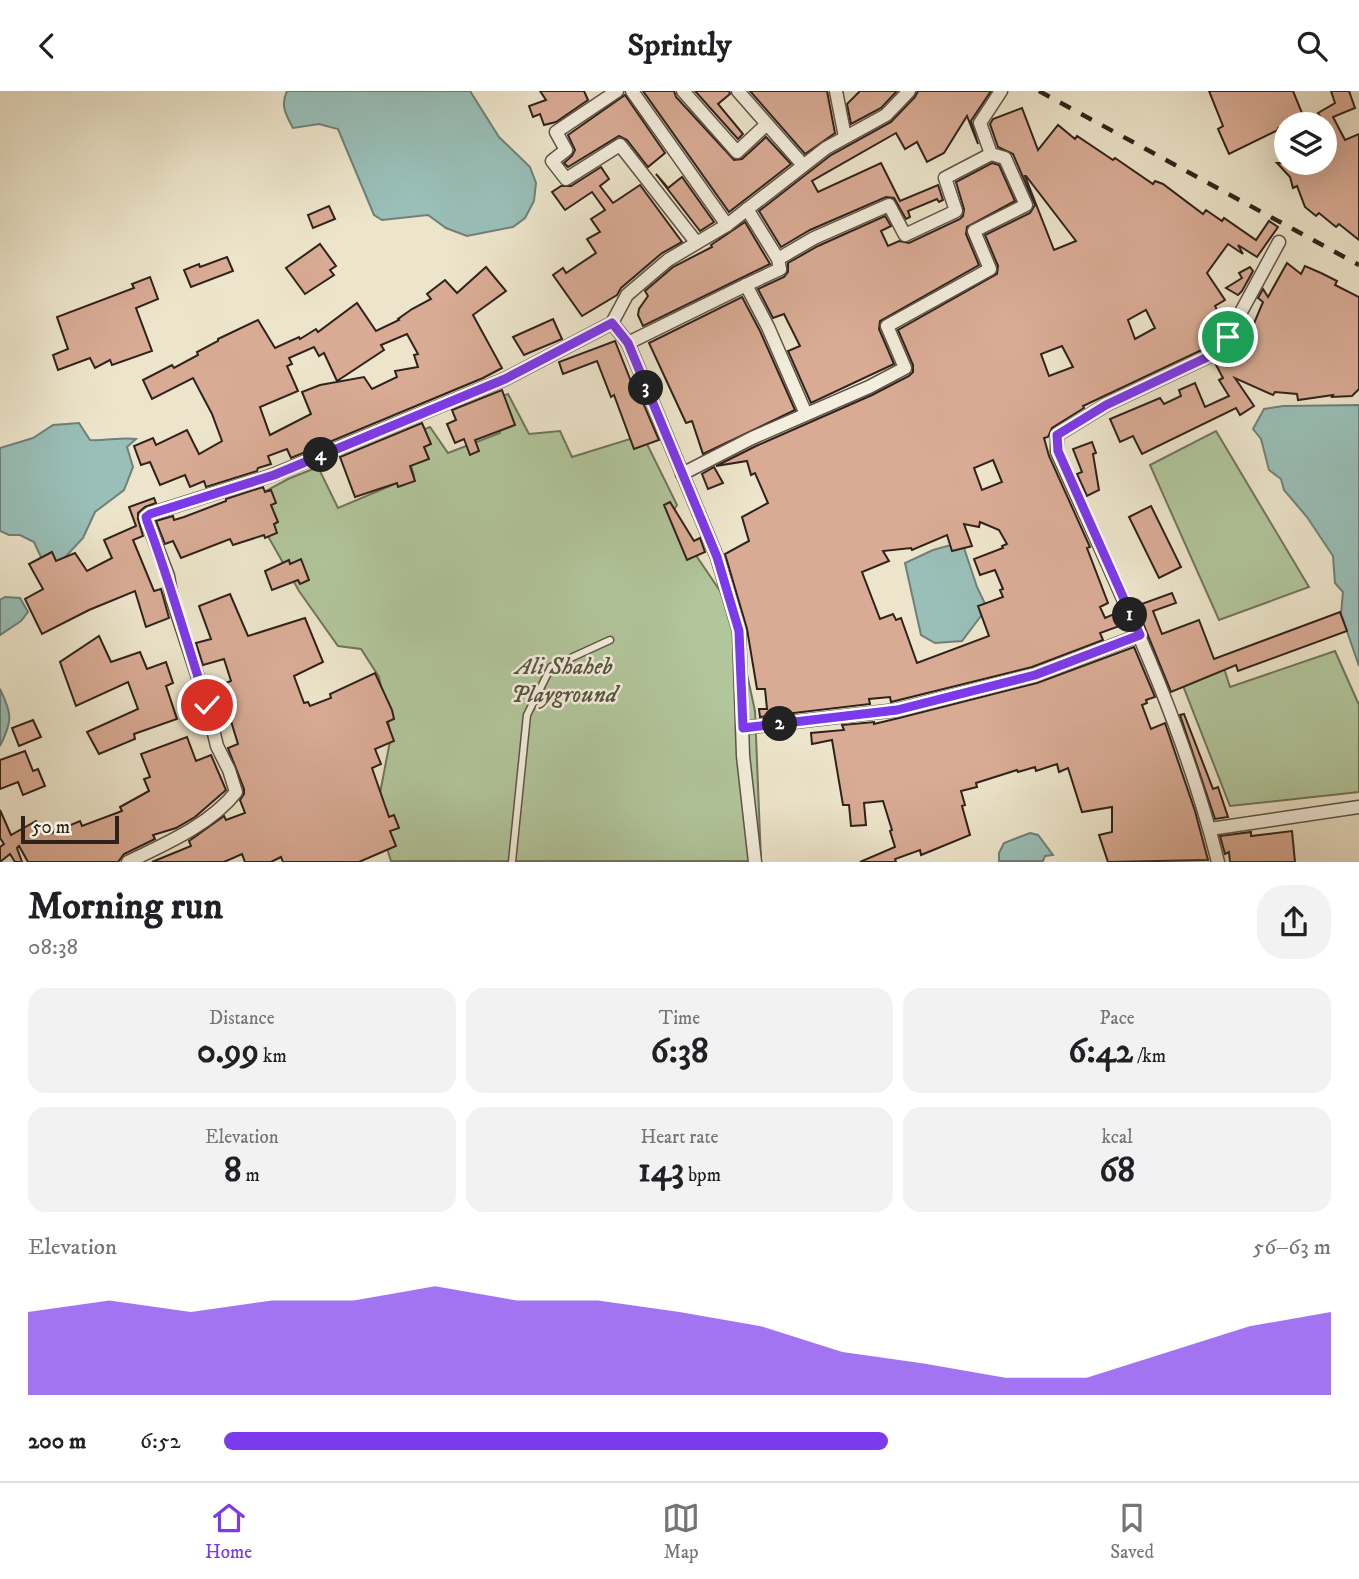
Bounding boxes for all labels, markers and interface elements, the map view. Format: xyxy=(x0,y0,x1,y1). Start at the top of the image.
text: Sprintly xyxy=(627,26,732,66)
icon: back xyxy=(28,27,66,65)
icon: search xyxy=(1293,27,1331,65)
map controls xyxy=(1274,112,1337,175)
button: layers xyxy=(1274,112,1337,175)
pin xyxy=(1198,307,1258,367)
icon: arrive xyxy=(1209,318,1247,356)
pin: 3 xyxy=(628,371,664,405)
text: 3 xyxy=(642,376,649,399)
pin: 4 xyxy=(304,437,338,473)
text: 4 xyxy=(315,443,326,466)
pin: 1 xyxy=(1112,597,1148,633)
text: 1 xyxy=(1126,603,1133,626)
park label: Ali Shaheb Playground xyxy=(511,652,621,710)
pin xyxy=(177,675,237,735)
icon: check xyxy=(188,686,226,724)
pin: 2 xyxy=(762,707,798,741)
text: 2 xyxy=(775,712,784,735)
scale bar xyxy=(21,813,119,844)
text: 50 m xyxy=(32,816,70,839)
text: Morning run xyxy=(28,883,223,931)
button: share xyxy=(1257,885,1331,959)
text: 08:38 xyxy=(28,933,78,962)
text: Distance xyxy=(209,1007,275,1030)
text: Time xyxy=(659,1007,700,1030)
text: Pace xyxy=(1100,1007,1135,1030)
text: 0.99 xyxy=(197,1030,259,1074)
text: 6:38 xyxy=(651,1030,708,1074)
text: 6:42 xyxy=(1068,1030,1133,1074)
text: km xyxy=(259,1045,287,1068)
text: /km xyxy=(1133,1045,1166,1068)
text: Elevation xyxy=(205,1126,279,1149)
text: Heart rate xyxy=(641,1126,718,1149)
text: kcal xyxy=(1102,1126,1133,1149)
text: 8 xyxy=(224,1149,241,1193)
text: 143 xyxy=(638,1149,684,1193)
text: 68 xyxy=(1099,1149,1135,1193)
text: m xyxy=(241,1164,260,1187)
text: bpm xyxy=(684,1164,721,1187)
text: Elevation xyxy=(28,1233,117,1262)
text: 56–63 m xyxy=(1253,1233,1331,1262)
text: 200 m xyxy=(28,1427,86,1456)
text: 6:52 xyxy=(140,1427,181,1456)
tab: Home xyxy=(205,1499,252,1564)
tab: Map xyxy=(662,1499,700,1564)
tab: Saved xyxy=(1110,1499,1154,1564)

